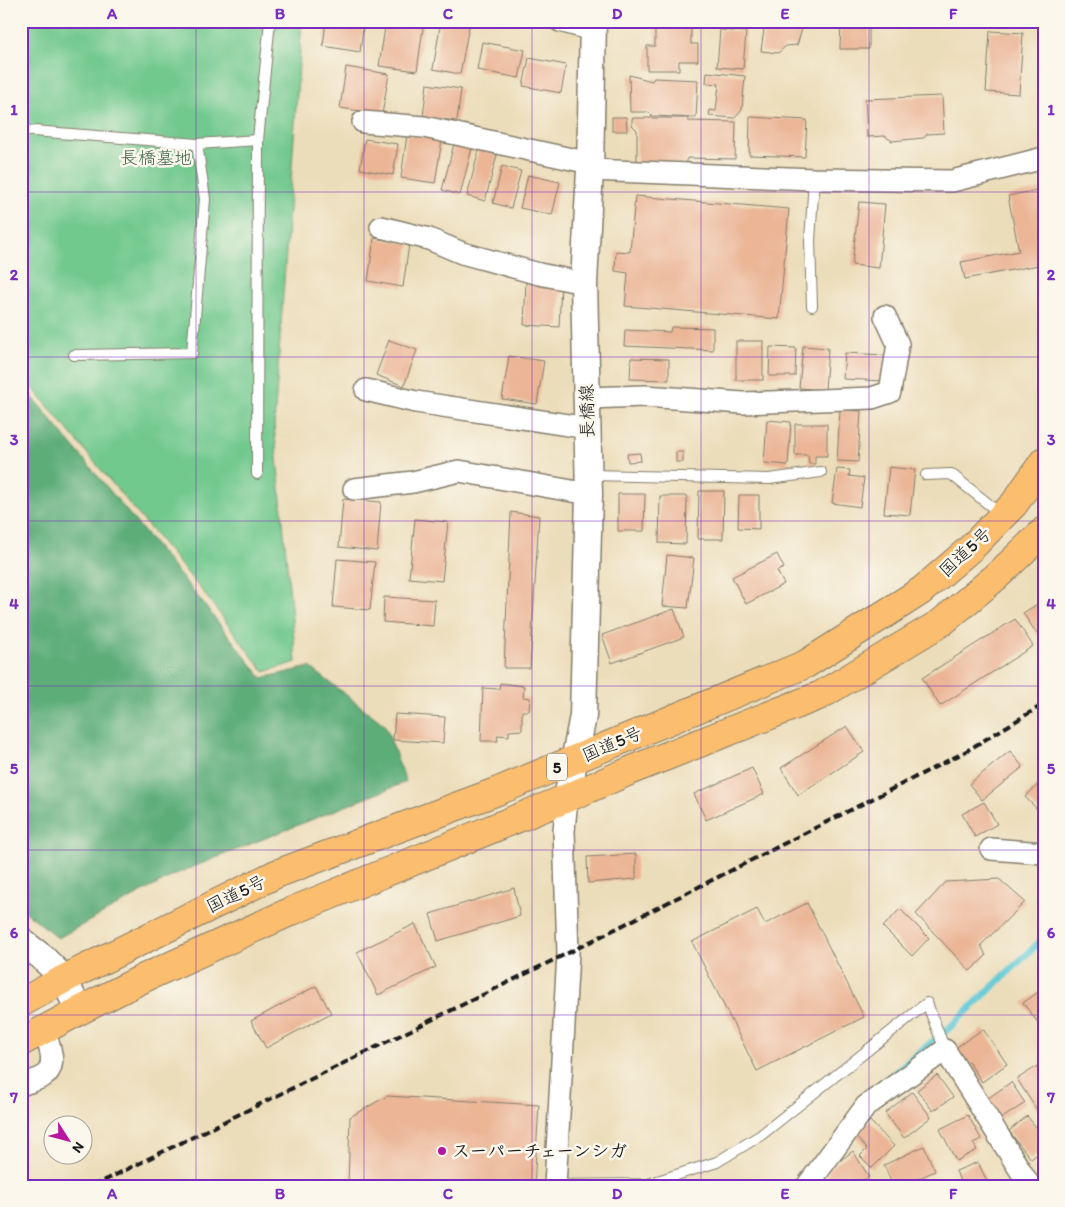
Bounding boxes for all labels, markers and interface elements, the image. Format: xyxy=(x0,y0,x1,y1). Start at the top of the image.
text: A xyxy=(106,4,118,23)
text: B xyxy=(275,4,286,23)
text: C xyxy=(443,4,454,23)
text: D xyxy=(612,4,623,23)
text: E xyxy=(781,4,790,23)
text: F xyxy=(949,4,958,23)
text: 1 xyxy=(10,100,18,119)
text: 1 xyxy=(1047,100,1055,119)
park label: 長橋墓地 xyxy=(120,147,192,169)
text: 2 xyxy=(10,265,19,284)
text: 2 xyxy=(1047,265,1056,284)
street label: 長橋線 xyxy=(576,384,598,438)
text: 3 xyxy=(10,430,19,449)
text: 3 xyxy=(1047,430,1056,449)
street label: 国道5号 xyxy=(934,522,996,582)
text: 4 xyxy=(9,594,19,613)
text: 4 xyxy=(1046,594,1056,613)
street label: 国道5号 xyxy=(578,721,646,767)
road number: 5 xyxy=(547,754,567,780)
text: 5 xyxy=(10,759,19,778)
text: 5 xyxy=(1047,759,1056,778)
street label: 国道5号 xyxy=(203,870,269,918)
text: 6 xyxy=(10,923,19,942)
text: 6 xyxy=(1047,923,1056,942)
text: 7 xyxy=(9,1088,18,1107)
text: 7 xyxy=(1046,1088,1055,1107)
north arrow xyxy=(42,1114,92,1164)
text: N xyxy=(68,1139,88,1156)
place label: スーパーチェーンシガ xyxy=(452,1140,627,1162)
marker: スーパーチェーンシガ xyxy=(436,1145,448,1157)
text: A xyxy=(106,1184,118,1203)
text: B xyxy=(275,1184,286,1203)
text: C xyxy=(443,1184,454,1203)
text: D xyxy=(612,1184,623,1203)
text: E xyxy=(781,1184,790,1203)
text: F xyxy=(949,1184,958,1203)

